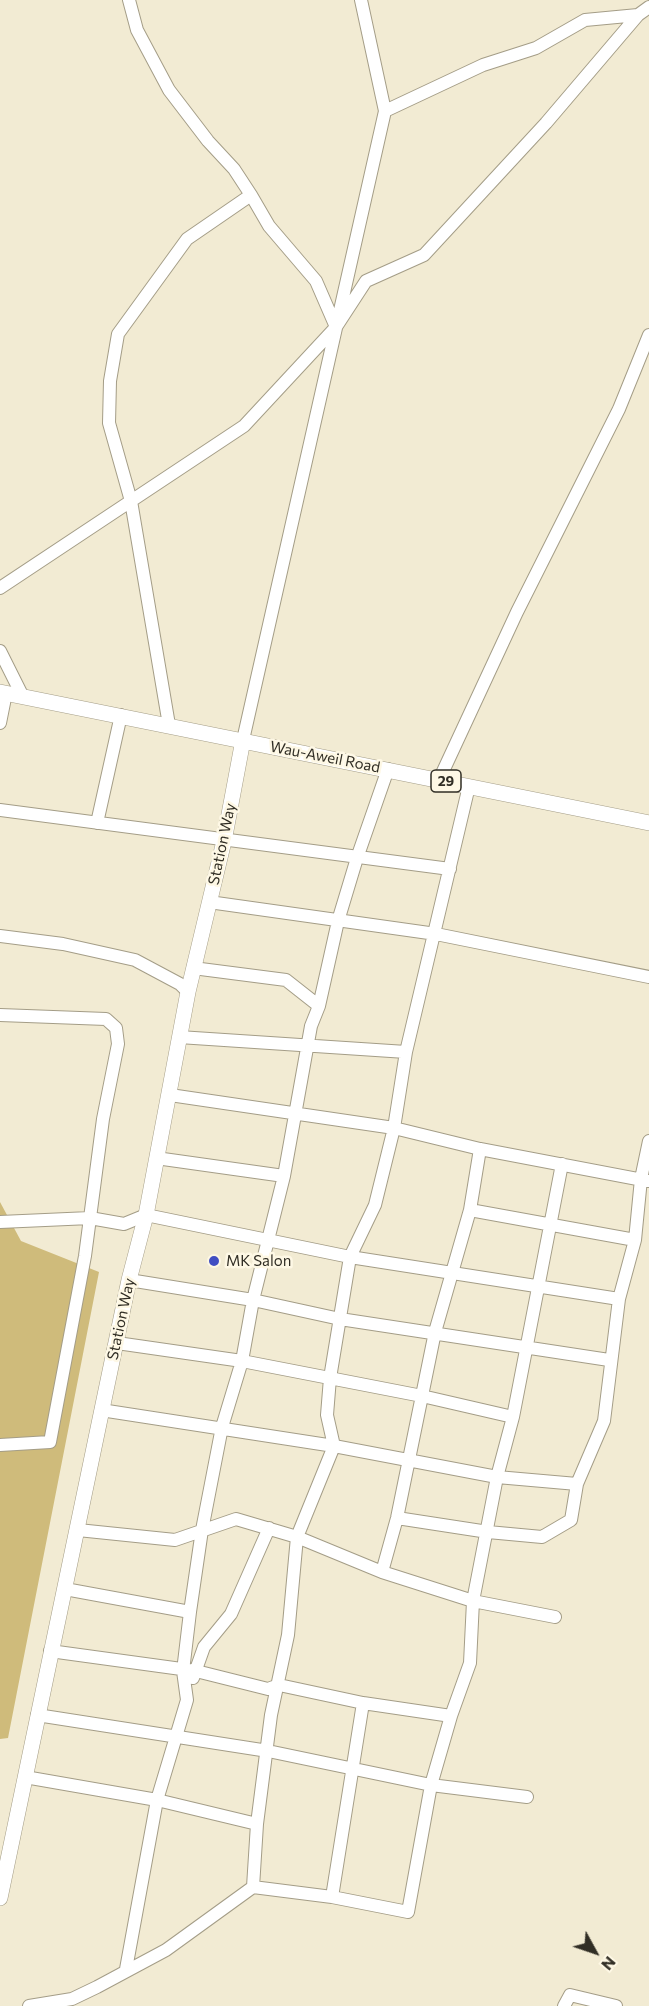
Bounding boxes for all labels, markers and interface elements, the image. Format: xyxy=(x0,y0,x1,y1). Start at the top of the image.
street label: Wau-Aweil Road xyxy=(268,737,382,777)
road number: 29 xyxy=(431,770,461,792)
street label: Station Way xyxy=(205,802,239,886)
place label: MK Salon xyxy=(226,1252,291,1270)
marker: MK Salon xyxy=(207,1254,221,1268)
street label: Station Way xyxy=(104,1277,138,1361)
north arrow xyxy=(565,1922,625,1982)
text: N xyxy=(598,1953,620,1975)

